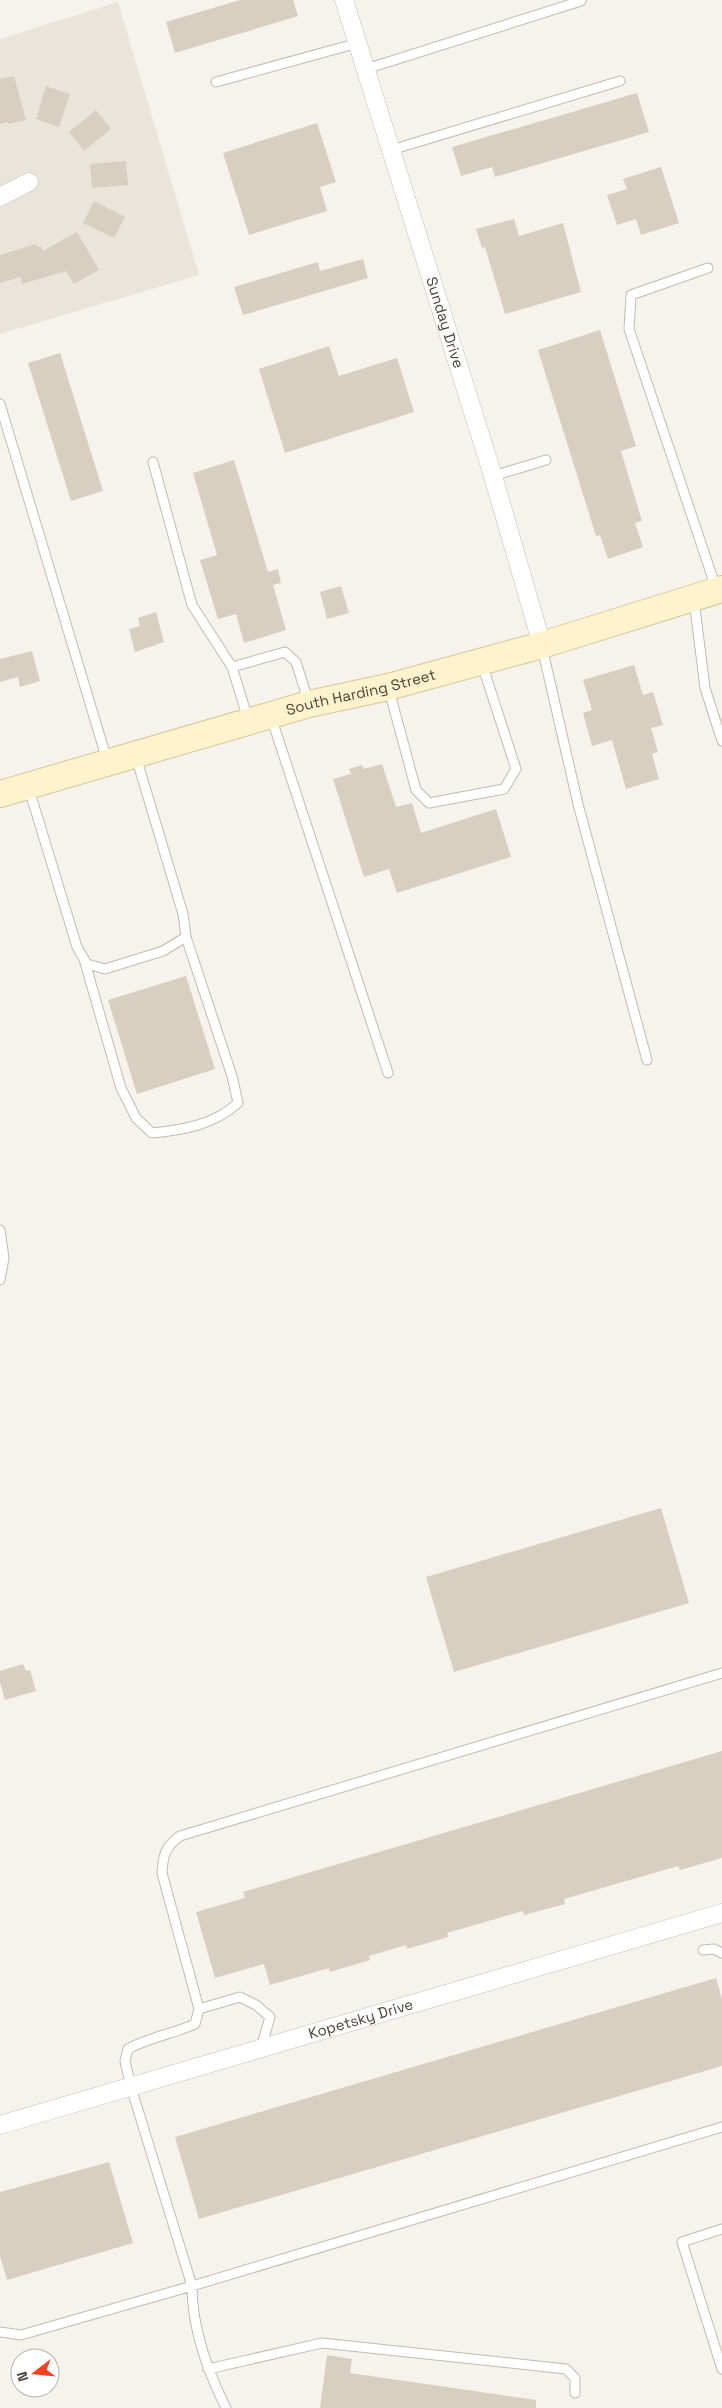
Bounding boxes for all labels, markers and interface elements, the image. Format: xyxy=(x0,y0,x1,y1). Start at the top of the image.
street label: Sunday Drive xyxy=(422,274,469,371)
street label: South Harding Street xyxy=(284,664,438,719)
street label: Kopetsky Drive xyxy=(306,1994,415,2043)
north arrow xyxy=(10,2348,60,2398)
text: N xyxy=(13,2370,32,2384)

